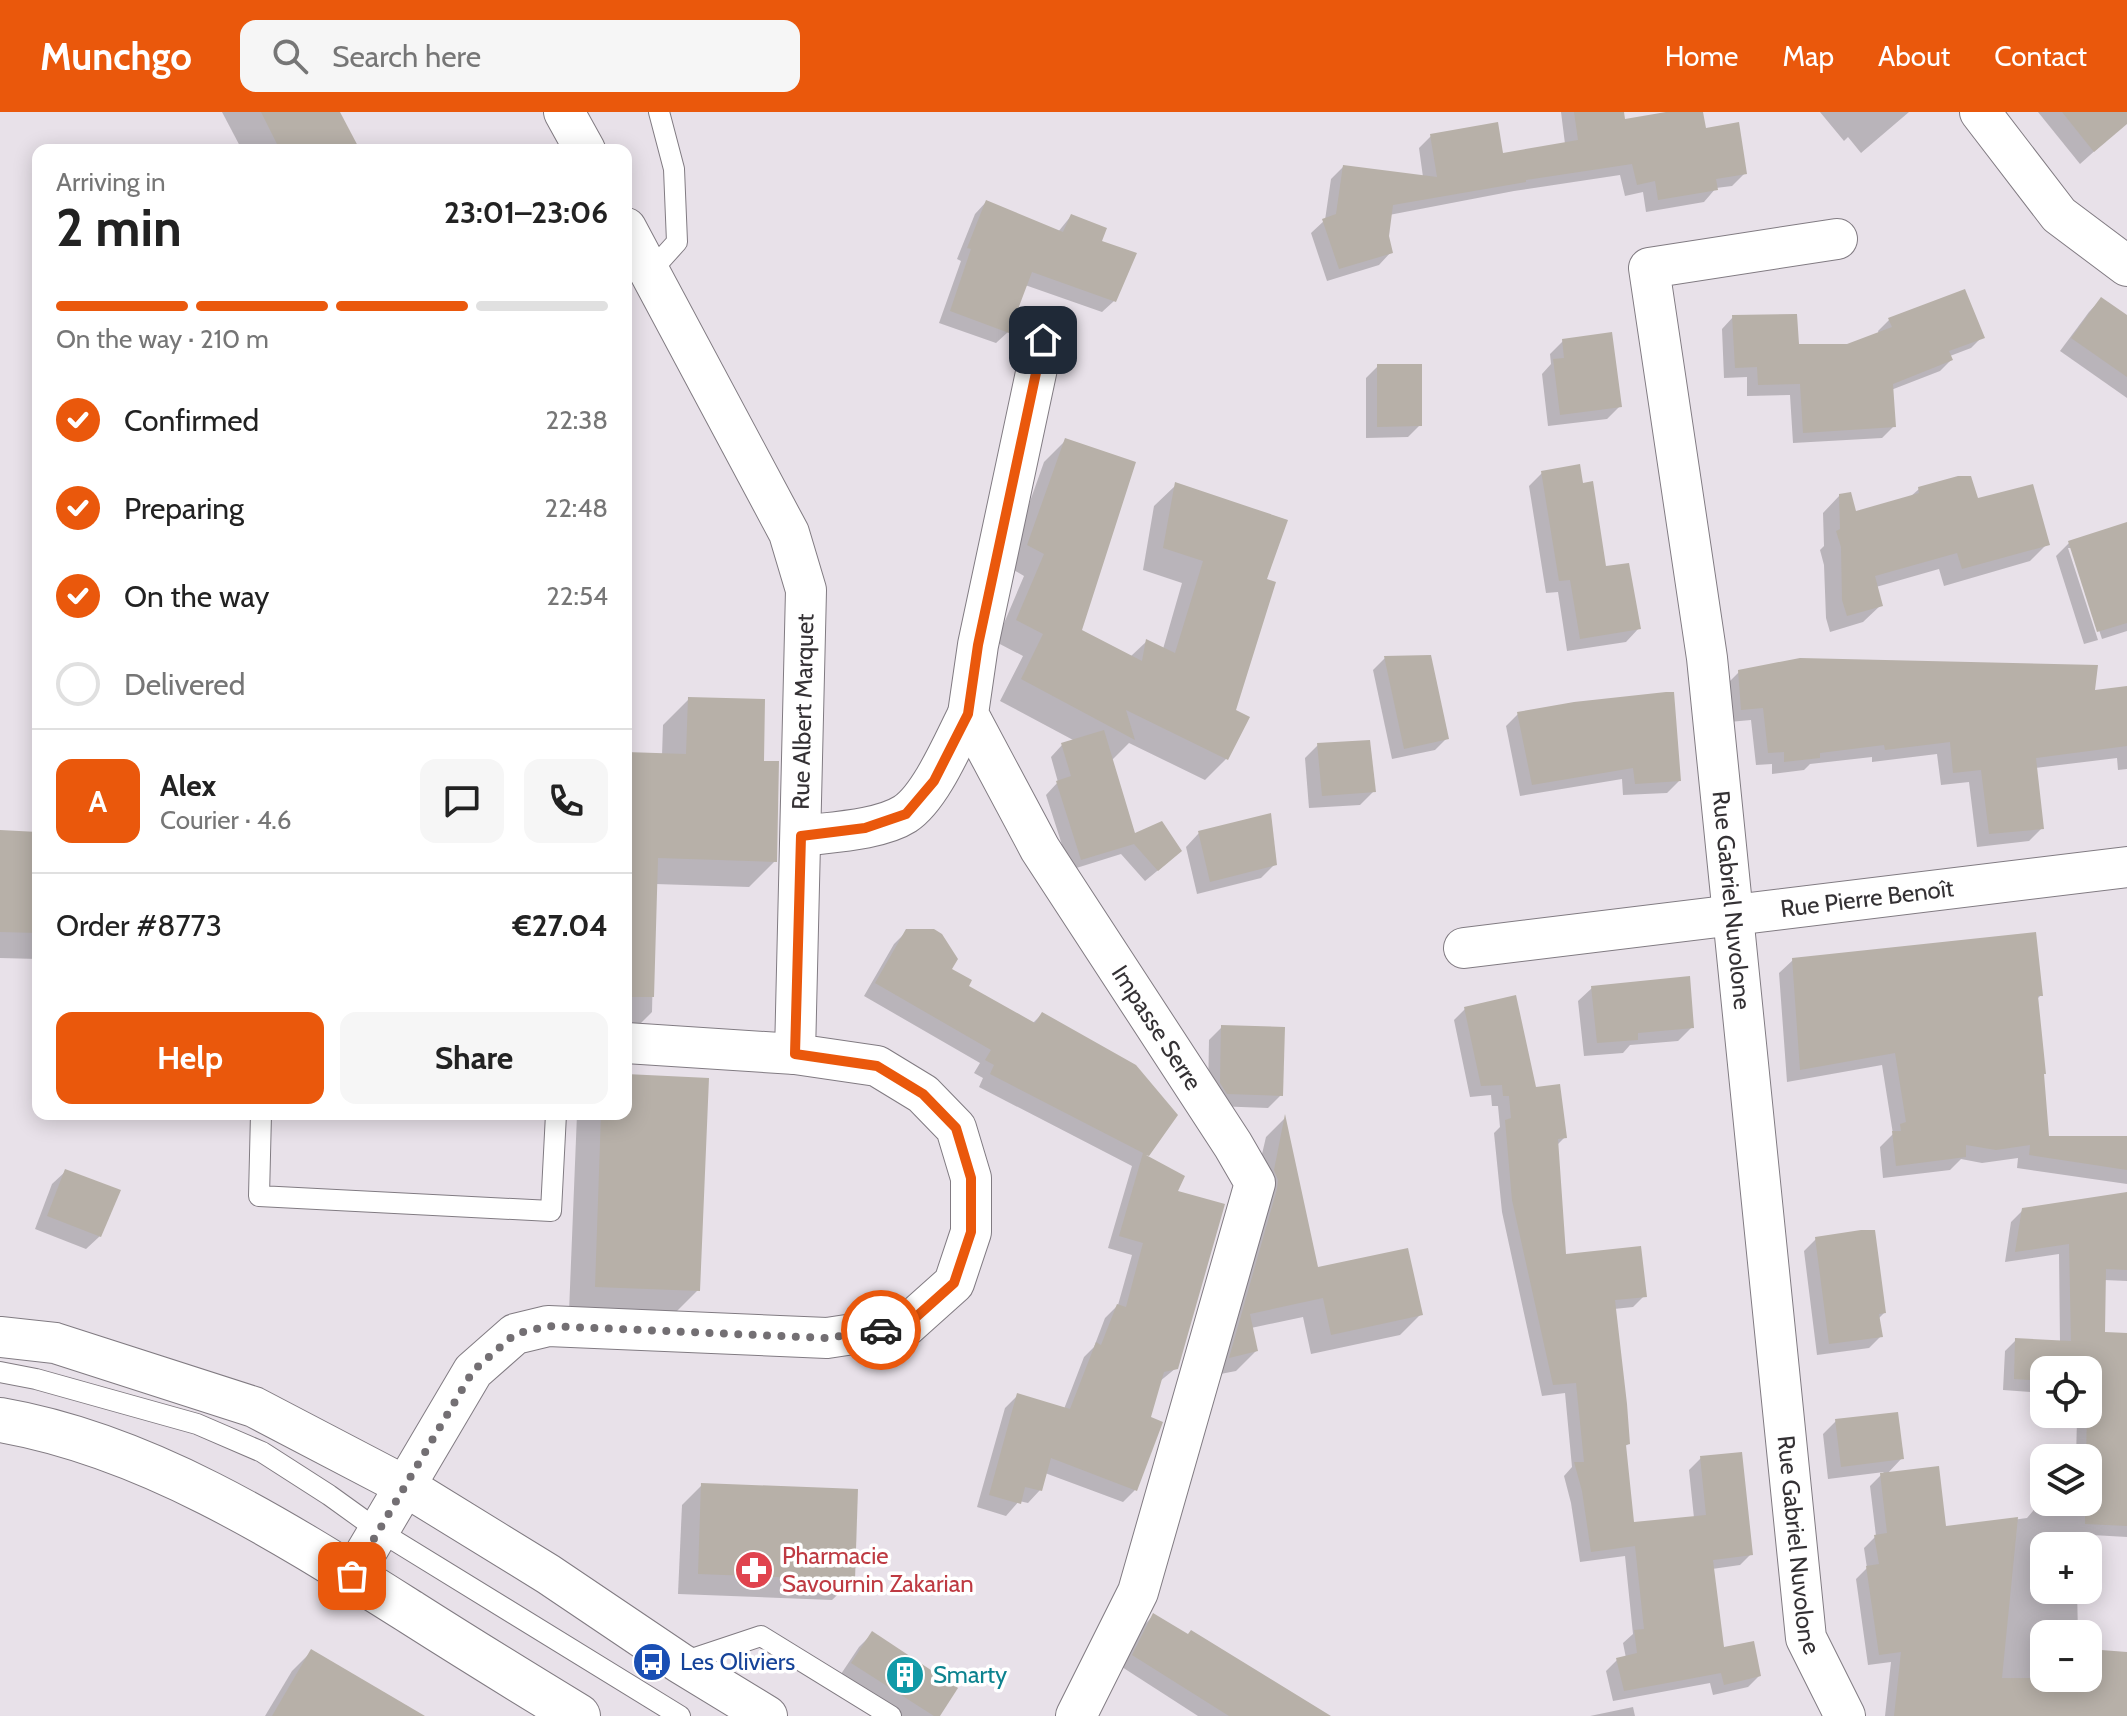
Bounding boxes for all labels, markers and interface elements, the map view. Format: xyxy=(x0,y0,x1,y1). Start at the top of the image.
search box xyxy=(240,20,800,92)
text: Munchgo xyxy=(40,33,192,80)
icon: search xyxy=(268,34,312,78)
text: Search here xyxy=(332,38,481,75)
text: Home xyxy=(1665,39,1738,73)
text: Map xyxy=(1782,39,1834,73)
text: About xyxy=(1878,39,1950,73)
text: Contact xyxy=(1994,39,2087,73)
text: Arriving in xyxy=(56,166,166,198)
text: 23:01–23:06 xyxy=(444,194,608,231)
text: 2 min xyxy=(56,196,182,259)
pin xyxy=(1009,306,1077,374)
icon: home xyxy=(1021,318,1065,362)
text: On the way · 210 m xyxy=(56,323,269,355)
icon: check xyxy=(56,398,100,442)
text: Confirmed xyxy=(124,402,259,439)
text: 22:38 xyxy=(546,404,608,436)
icon: check xyxy=(56,486,100,530)
text: Preparing xyxy=(124,490,244,527)
text: 22:48 xyxy=(545,492,608,524)
icon: check xyxy=(56,574,100,618)
text: On the way xyxy=(124,578,269,615)
text: 22:54 xyxy=(546,580,608,612)
street label: Rue Albert Marquet xyxy=(786,613,819,810)
text: Delivered xyxy=(124,666,245,703)
button: chat xyxy=(420,759,504,843)
button: phone xyxy=(524,759,608,843)
text: Alex xyxy=(160,767,216,804)
text: A xyxy=(89,783,107,820)
street label: Rue Gabriel Nuvolone xyxy=(1706,789,1757,1011)
text: Courier · 4.6 xyxy=(160,804,292,836)
street label: Rue Pierre Benoît xyxy=(1779,873,1955,923)
text: Order #8773 xyxy=(56,907,222,944)
text: €27.04 xyxy=(512,907,608,944)
street label: Impasse Serre xyxy=(1106,960,1208,1095)
button: Help xyxy=(56,1012,324,1104)
button: Share xyxy=(340,1012,608,1104)
courier xyxy=(841,1290,921,1370)
icon: car xyxy=(859,1308,903,1352)
map controls xyxy=(2030,1356,2102,1692)
button: locate xyxy=(2030,1356,2102,1428)
street label: Rue Gabriel Nuvolone xyxy=(1772,1434,1827,1659)
button: layers xyxy=(2030,1444,2102,1516)
button: + xyxy=(2030,1532,2102,1604)
place label: Pharmacie Savournin Zakarian xyxy=(782,1541,974,1598)
pin xyxy=(318,1542,386,1610)
pharmacy icon: Pharmacie Savournin Zakarian xyxy=(733,1549,775,1591)
icon: bag xyxy=(330,1554,374,1598)
button: − xyxy=(2030,1620,2102,1692)
bus stop icon: Les Oliviers xyxy=(631,1641,673,1683)
place label: Les Oliviers xyxy=(680,1647,795,1676)
building icon: Smarty xyxy=(884,1654,926,1696)
place label: Smarty xyxy=(933,1660,1007,1689)

